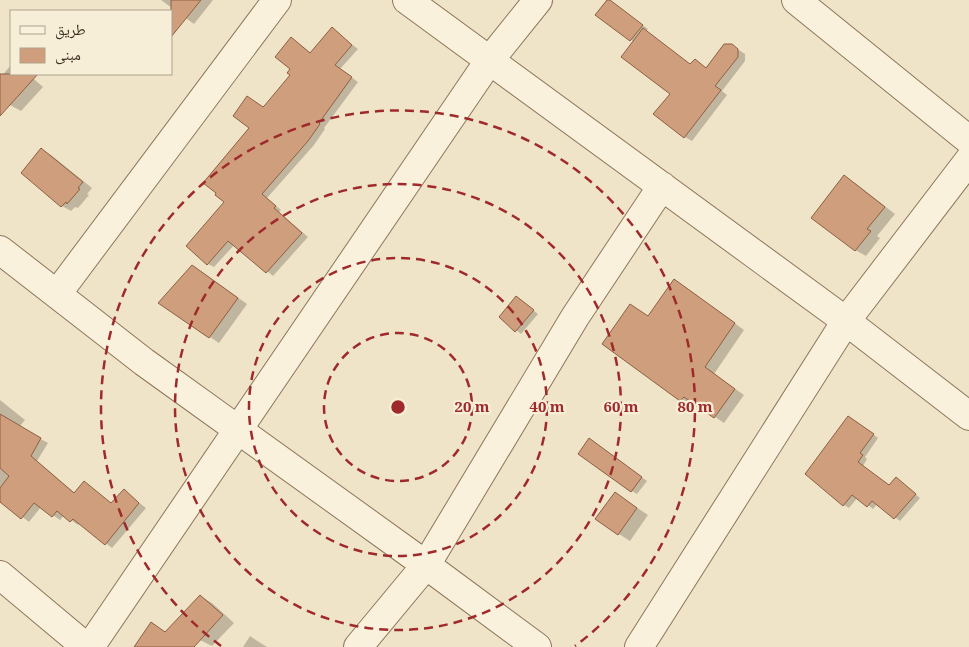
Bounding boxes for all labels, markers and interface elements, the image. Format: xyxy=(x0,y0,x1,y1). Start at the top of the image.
legend xyxy=(10,10,172,75)
text: طريق xyxy=(55,19,86,45)
text: مبنى xyxy=(55,44,81,70)
text: 20 m xyxy=(455,396,490,422)
text: 40 m xyxy=(530,396,565,422)
text: 60 m xyxy=(604,396,639,422)
text: 80 m xyxy=(678,396,713,422)
centre of rings xyxy=(389,398,407,416)

